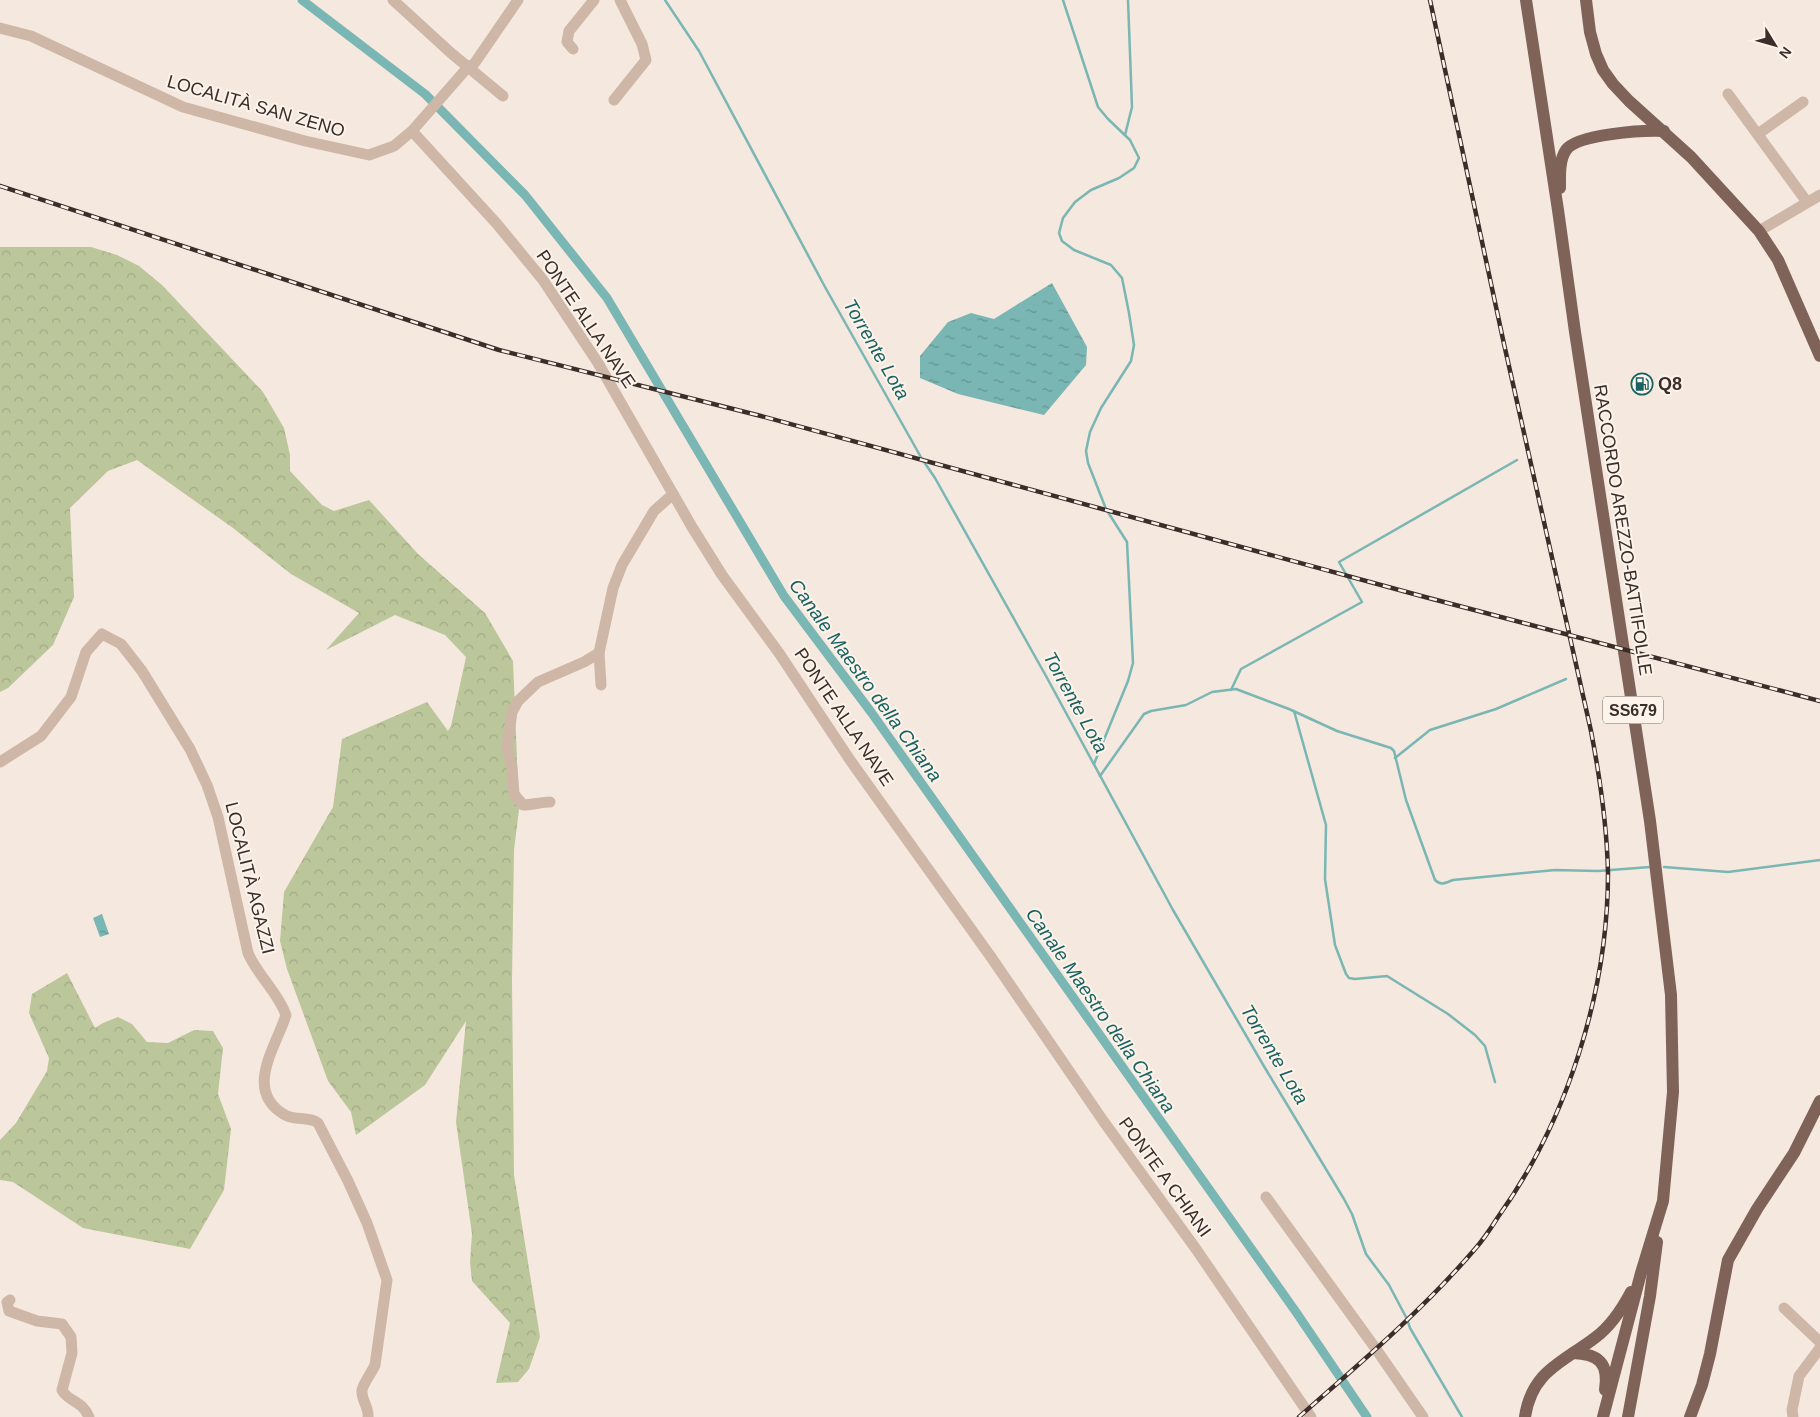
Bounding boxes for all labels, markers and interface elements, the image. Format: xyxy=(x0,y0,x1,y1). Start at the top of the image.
north arrow xyxy=(1750,20,1800,70)
text: N xyxy=(1776,44,1795,62)
street label: LOCALITÀ SAN ZENO xyxy=(165,71,347,141)
street label: PONTE ALLA NAVE xyxy=(532,246,640,392)
water label: Torrente Lota xyxy=(839,295,914,403)
fuel station icon: Q8 xyxy=(1630,372,1654,396)
place label: Q8 xyxy=(1658,374,1682,394)
street label: RACCORDO AREZZO-BATTIFOLLE xyxy=(1590,383,1656,677)
water label: Canale Maestro della Chiana xyxy=(785,575,946,786)
street label: PONTE ALLA NAVE xyxy=(790,644,898,790)
water label: Torrente Lota xyxy=(1039,648,1112,756)
road number: SS679 xyxy=(1603,696,1663,724)
street label: LOCALITÀ AGAZZI xyxy=(221,800,279,956)
water label: Canale Maestro della Chiana xyxy=(1022,904,1179,1117)
water label: Torrente Lota xyxy=(1237,1001,1312,1108)
street label: PONTE A CHIANI xyxy=(1115,1113,1215,1241)

